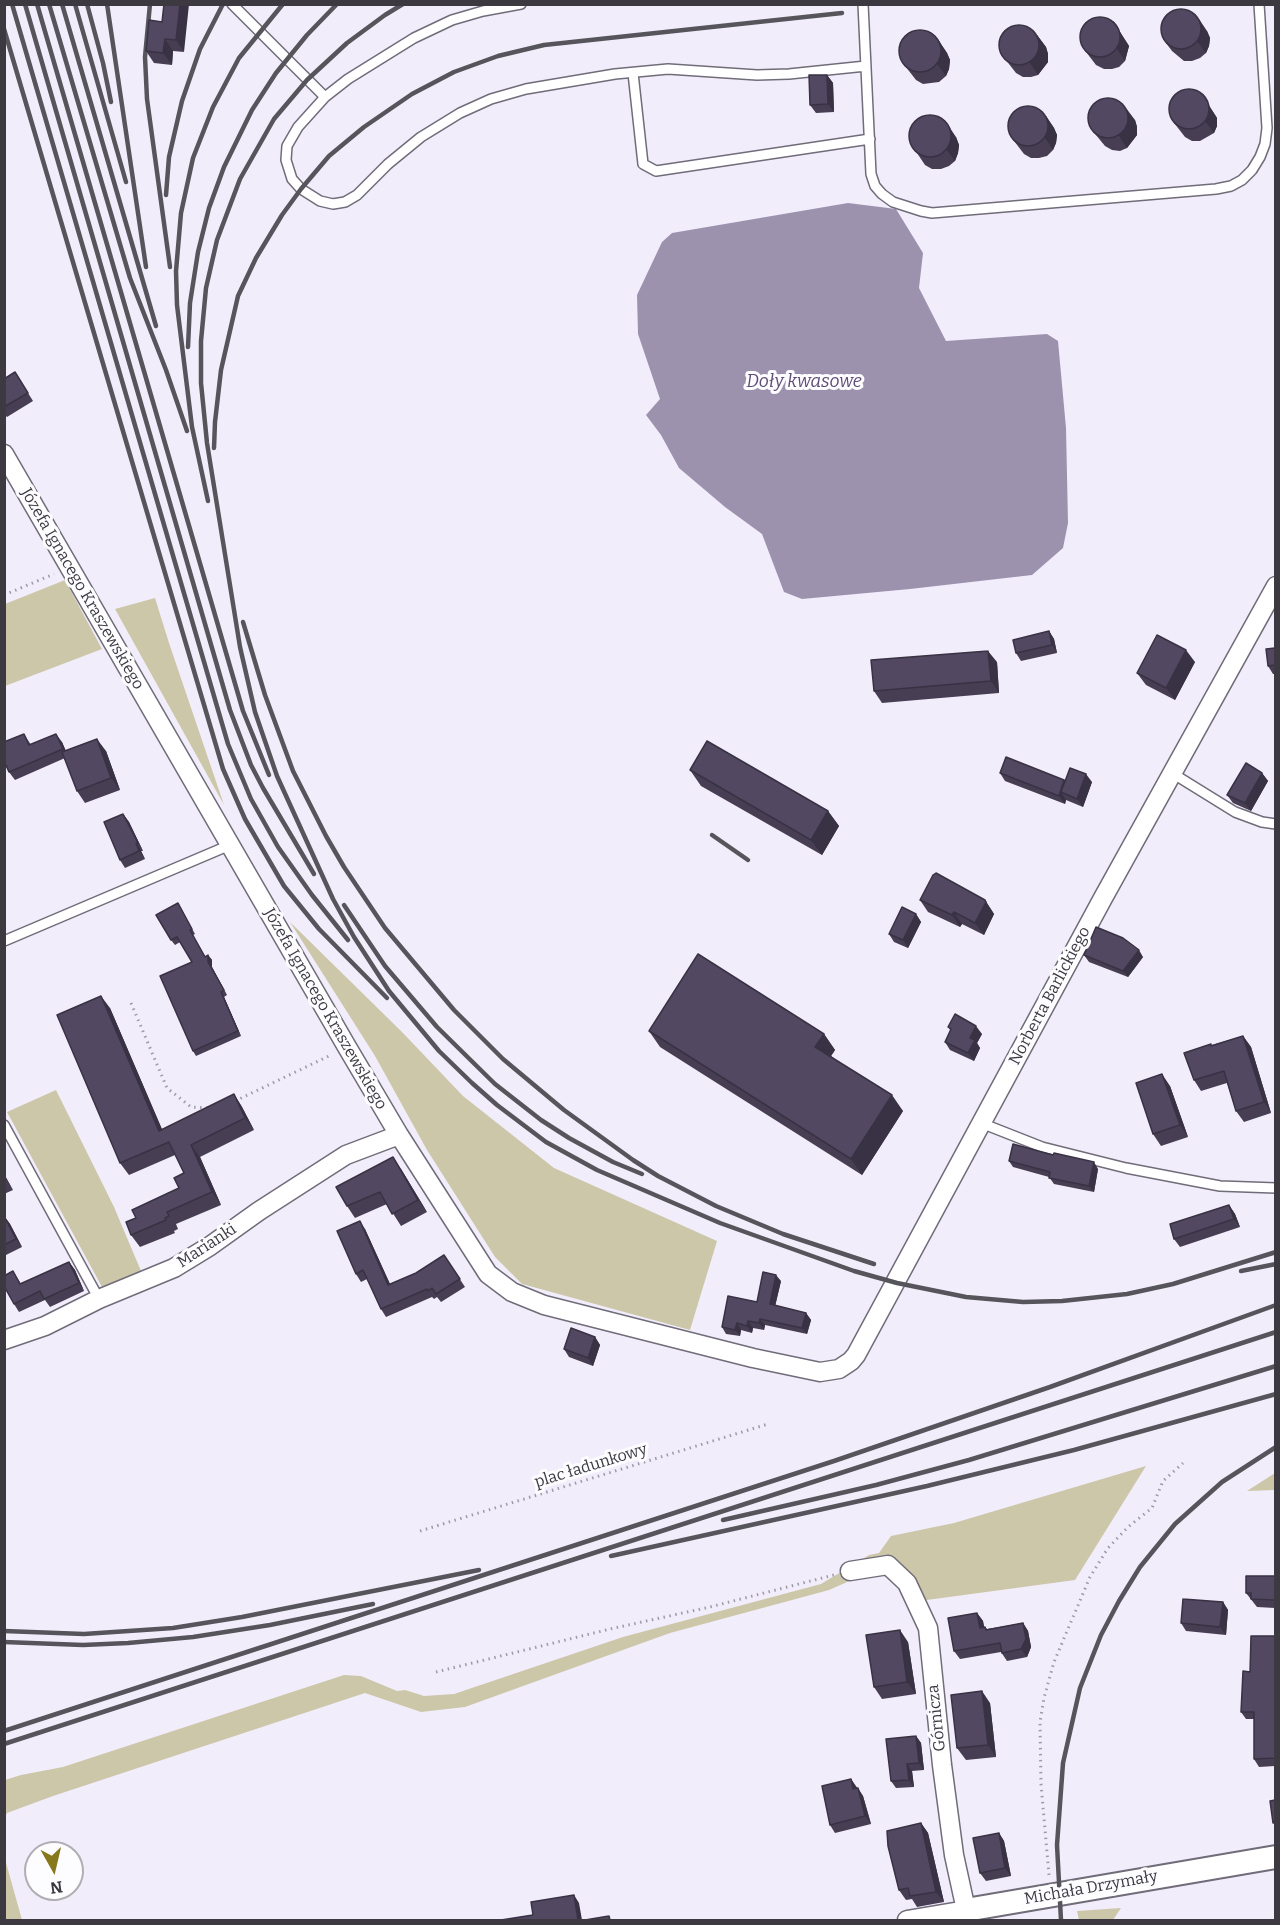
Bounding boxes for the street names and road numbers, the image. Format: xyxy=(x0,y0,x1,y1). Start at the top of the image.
street label: Józefa Ignacego Kraszewskiego xyxy=(16,485,148,693)
street label: Józefa Ignacego Kraszewskiego xyxy=(259,905,391,1113)
street label: Norberta Barlickiego xyxy=(1005,923,1095,1069)
street label: Marianki xyxy=(174,1220,240,1272)
street label: plac ładunkowy xyxy=(532,1440,650,1492)
street label: Górnicza xyxy=(924,1683,950,1753)
street label: Michała Drzymały xyxy=(1023,1867,1159,1909)

